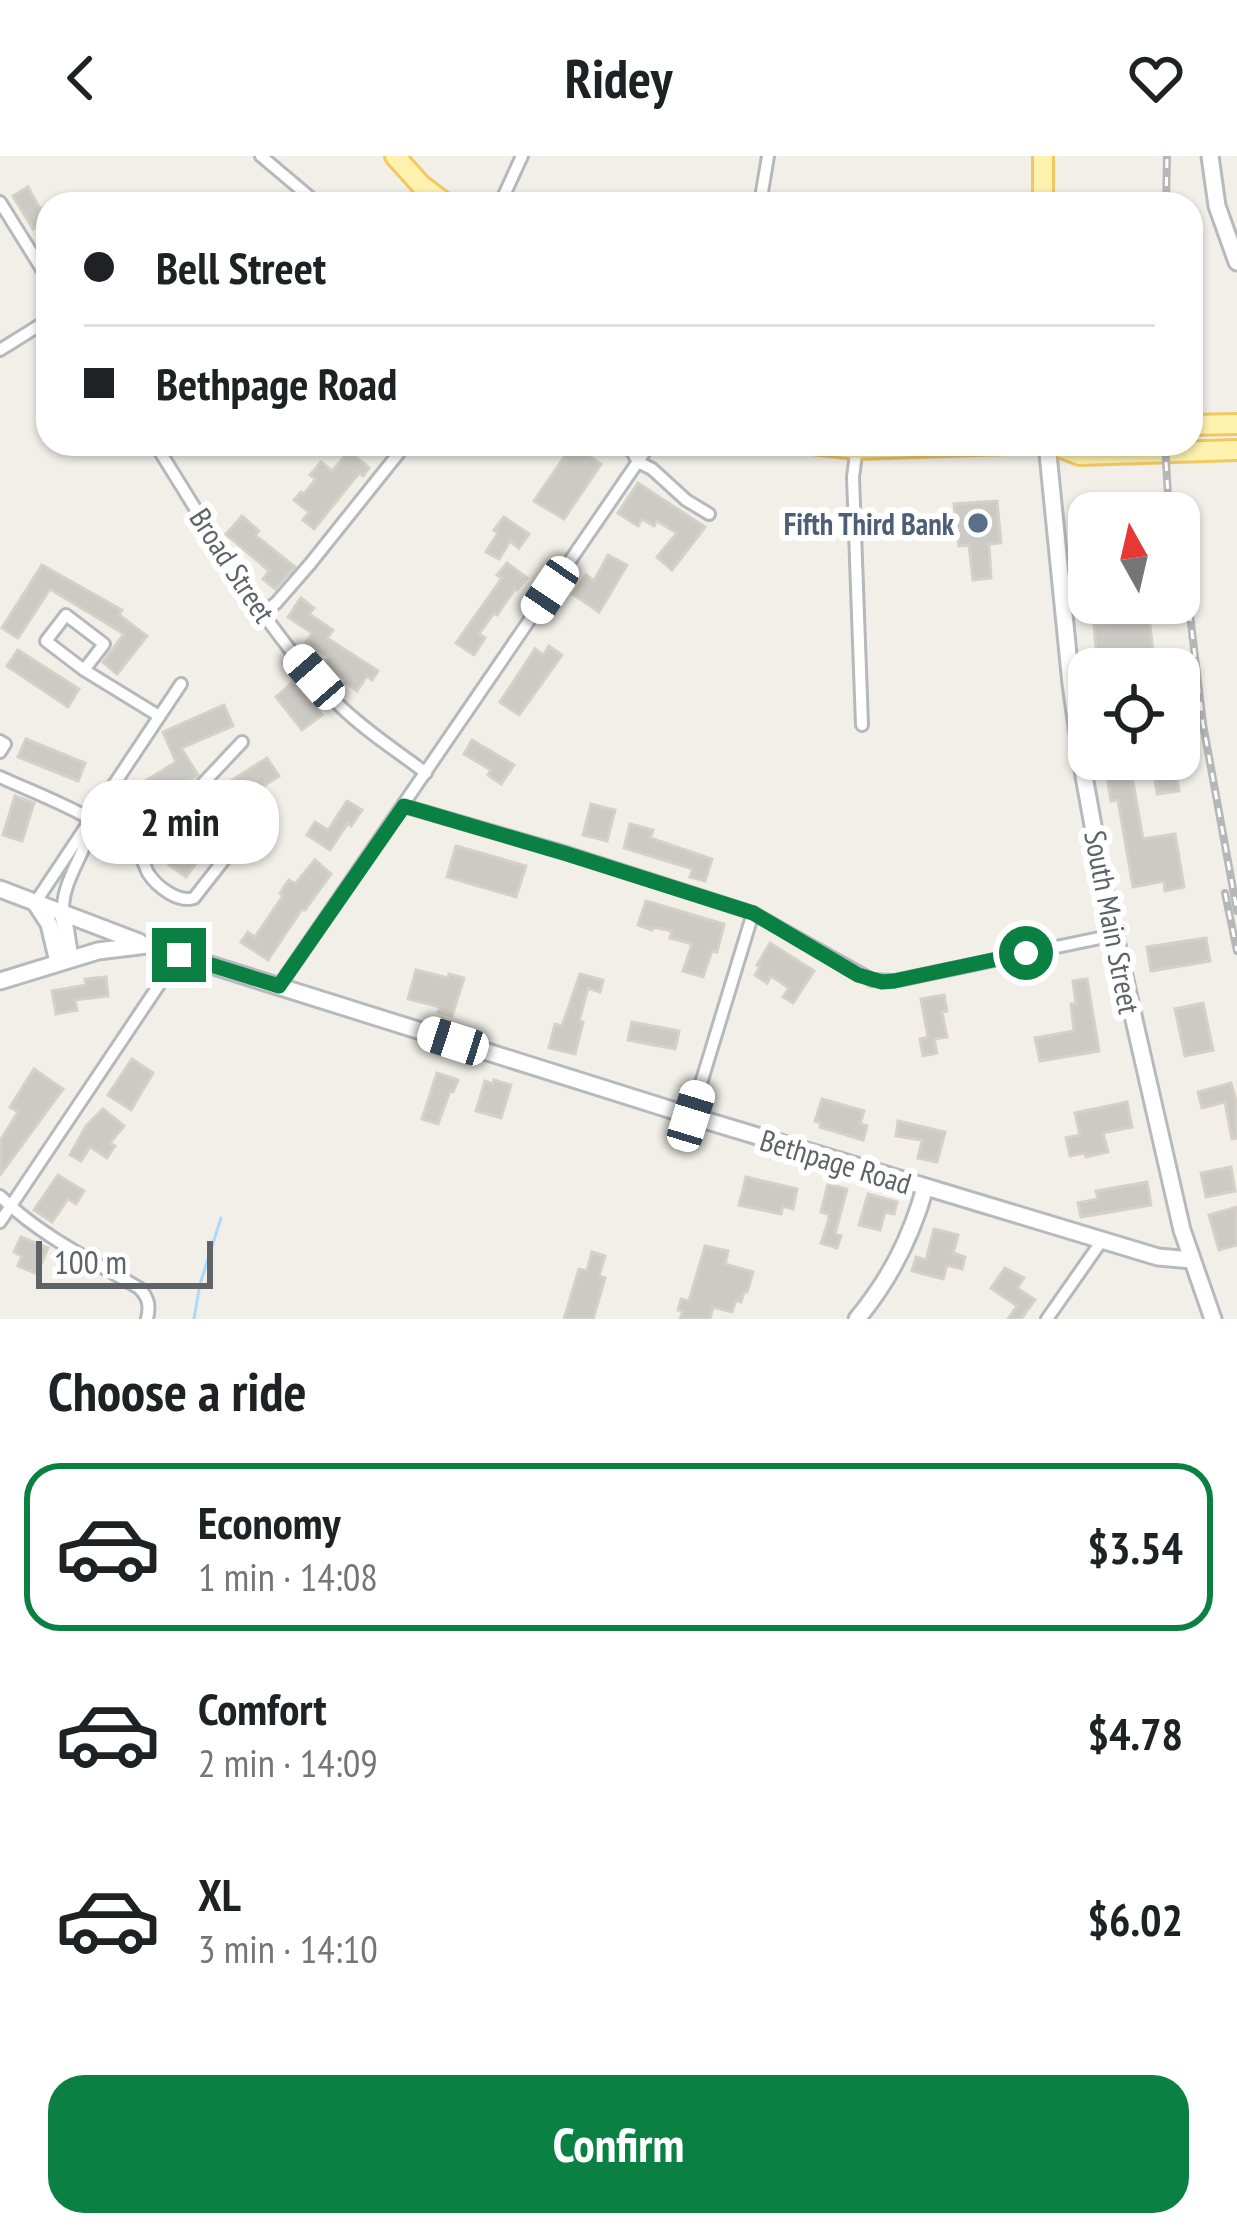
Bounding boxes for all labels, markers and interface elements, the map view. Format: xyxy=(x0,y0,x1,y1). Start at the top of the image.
text: Ridey xyxy=(565,43,672,113)
icon: back xyxy=(48,45,114,111)
icon: heart xyxy=(1123,45,1189,111)
text: Bell Street xyxy=(156,238,326,296)
text: Bethpage Road xyxy=(156,354,397,412)
north arrow xyxy=(1068,492,1200,624)
map controls xyxy=(1068,492,1200,780)
street label: Broad Street xyxy=(182,500,285,630)
place label: Fifth Third Bank xyxy=(784,504,955,543)
marker: Fifth Third Bank xyxy=(965,510,991,536)
car xyxy=(515,550,585,630)
car xyxy=(277,638,351,716)
button: locate xyxy=(1068,648,1200,780)
callout: 2 min xyxy=(80,781,278,865)
text: 2 min xyxy=(141,796,219,847)
street label: South Main Street xyxy=(1076,827,1150,1018)
route start xyxy=(999,926,1053,980)
route end xyxy=(152,928,206,982)
car xyxy=(413,1013,493,1069)
car xyxy=(663,1076,719,1156)
street label: Bethpage Road xyxy=(756,1120,916,1202)
scale bar xyxy=(36,1235,213,1288)
text: 100 m xyxy=(54,1240,127,1283)
text: Choose a ride xyxy=(48,1356,307,1426)
icon: car xyxy=(54,1493,162,1601)
text: Economy xyxy=(198,1493,341,1551)
text: $3.54 xyxy=(1087,1518,1183,1576)
text: 1 min · 14:08 xyxy=(198,1551,378,1602)
icon: car xyxy=(54,1679,162,1787)
text: Comfort xyxy=(198,1679,327,1737)
text: $4.78 xyxy=(1087,1704,1183,1762)
text: 2 min · 14:09 xyxy=(198,1737,378,1788)
icon: car xyxy=(54,1865,162,1973)
text: XL xyxy=(198,1865,241,1923)
text: $6.02 xyxy=(1087,1890,1183,1948)
text: 3 min · 14:10 xyxy=(198,1923,378,1974)
button: Confirm xyxy=(48,2075,1189,2213)

